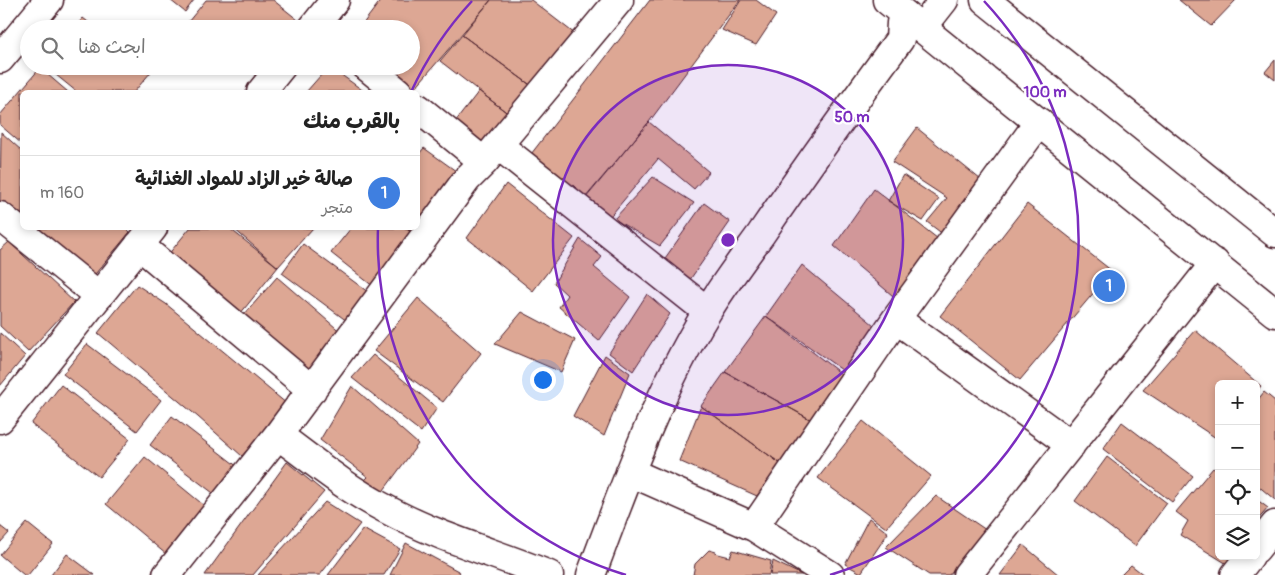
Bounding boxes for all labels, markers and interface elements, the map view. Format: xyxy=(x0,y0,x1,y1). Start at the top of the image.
search box xyxy=(20,20,420,75)
icon: search xyxy=(38,34,66,62)
text: ابحث هنا xyxy=(78,35,146,59)
text: 100 m xyxy=(1024,83,1066,102)
text: بالقرب منك xyxy=(303,108,400,135)
text: 50 m xyxy=(835,108,869,127)
text: صالة خير الزاد للمواد الغذائية xyxy=(135,167,353,191)
text: 160 m xyxy=(40,183,84,203)
text: 1 xyxy=(381,183,387,203)
text: متجر xyxy=(322,198,353,218)
centre of rings xyxy=(719,231,737,249)
pin: 1 xyxy=(1093,267,1125,305)
your location xyxy=(530,367,556,393)
map controls xyxy=(1215,380,1260,560)
button: + xyxy=(1215,380,1260,425)
button: − xyxy=(1215,425,1260,470)
button: locate xyxy=(1215,470,1260,515)
button: layers xyxy=(1215,515,1260,560)

